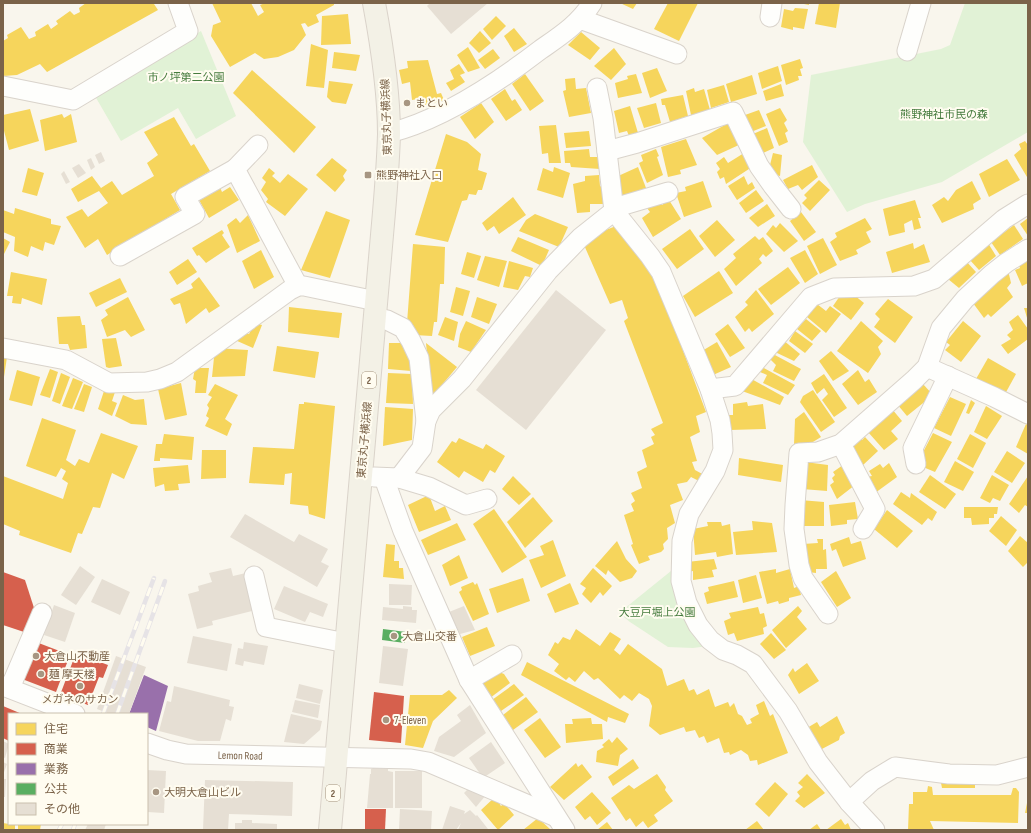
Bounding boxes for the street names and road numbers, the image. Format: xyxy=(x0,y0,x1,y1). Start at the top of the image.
street label: 東京丸子横浜線 xyxy=(379,78,394,156)
road number: 2 xyxy=(362,372,376,388)
street label: 東京丸子横浜線 xyxy=(355,401,374,479)
street label: Lemon Road xyxy=(218,749,263,763)
road number: 2 xyxy=(326,785,340,801)

